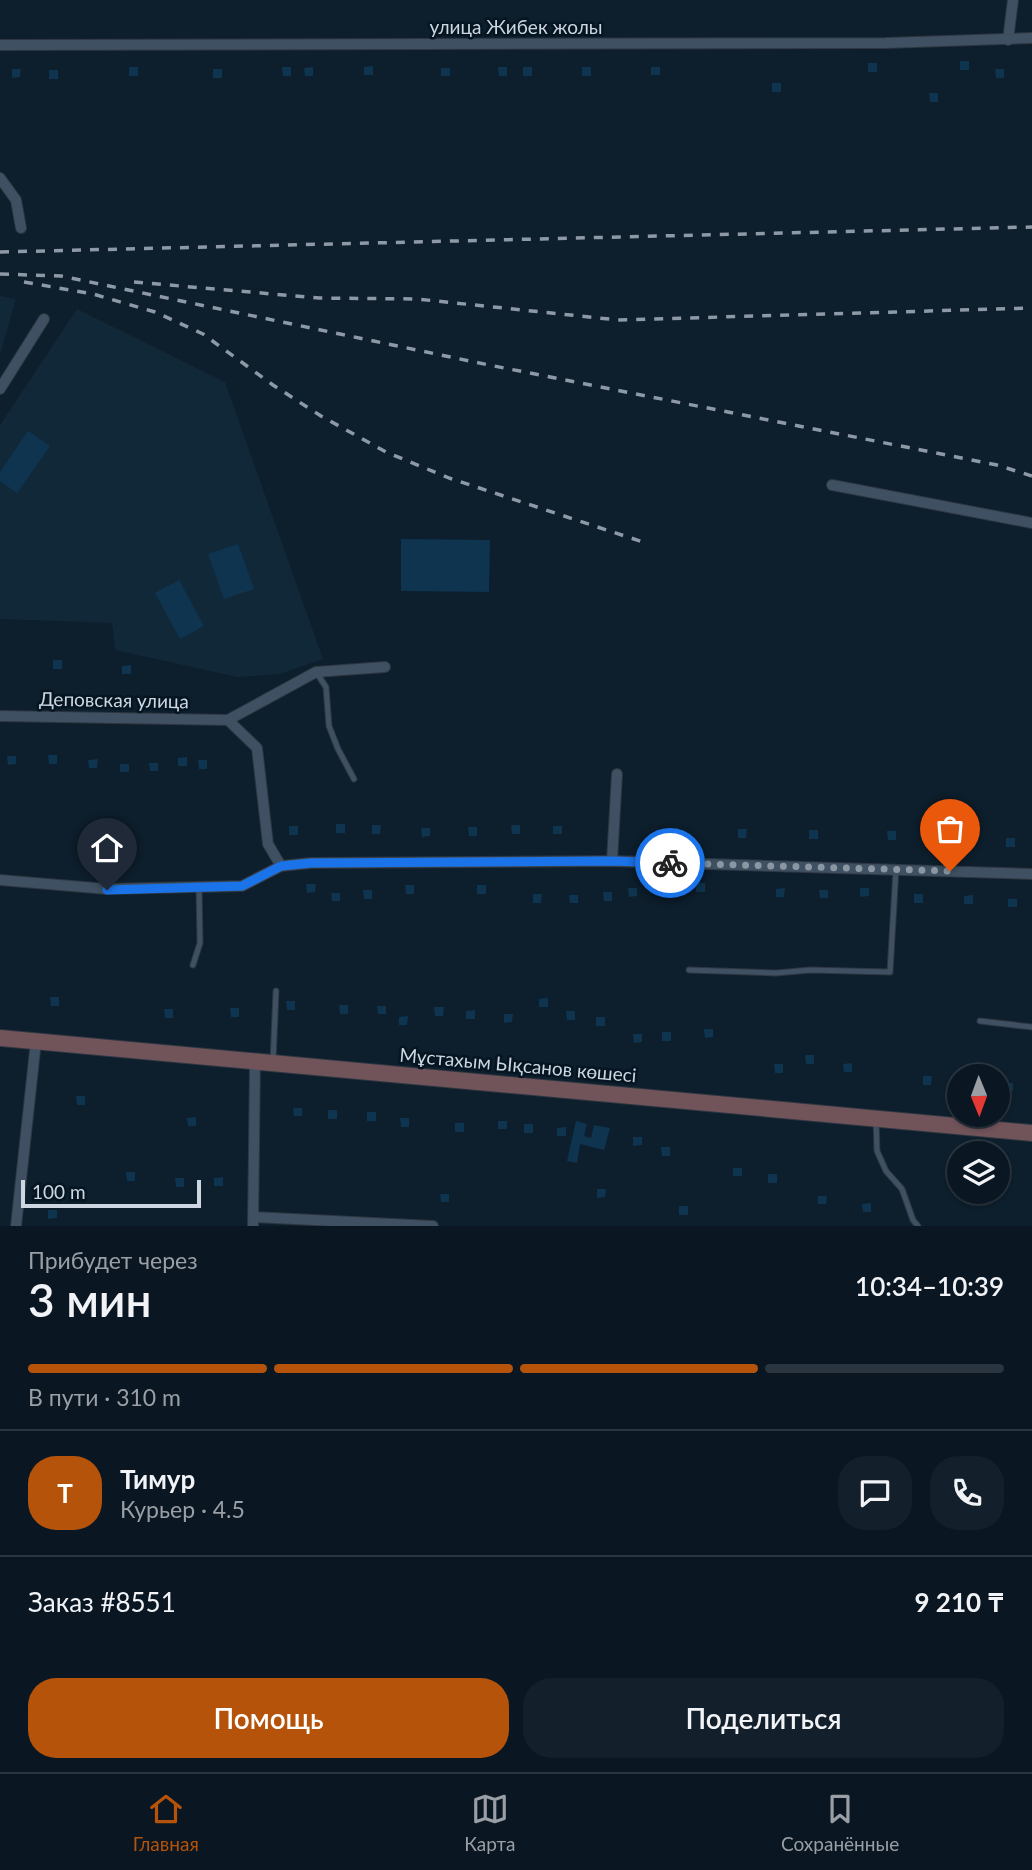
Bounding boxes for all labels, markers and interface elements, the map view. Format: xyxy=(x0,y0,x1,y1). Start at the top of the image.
street label: улица Жибек жолы xyxy=(429,15,603,38)
street label: Деповская улица xyxy=(39,687,189,712)
pin xyxy=(920,799,980,871)
icon: bag xyxy=(931,810,969,848)
pin xyxy=(77,818,137,890)
courier xyxy=(635,828,705,898)
icon: home xyxy=(88,829,126,867)
icon: bike xyxy=(651,844,689,882)
street label: Мұстахым Ықсанов көшесі xyxy=(399,1043,637,1086)
north arrow xyxy=(947,1064,1010,1127)
map controls xyxy=(947,1064,1010,1204)
button: layers xyxy=(947,1141,1010,1204)
scale bar xyxy=(21,1177,201,1209)
text: 100 m xyxy=(32,1180,86,1203)
text: Прибудет через xyxy=(28,1246,198,1274)
text: 10:34–10:39 xyxy=(855,1270,1004,1302)
text: 3 мин xyxy=(28,1272,152,1327)
text: В пути · 310 m xyxy=(28,1383,181,1411)
button: chat xyxy=(838,1456,912,1530)
button: phone xyxy=(930,1456,1004,1530)
text: Тимур xyxy=(120,1463,195,1495)
text: Т xyxy=(57,1477,73,1509)
text: Курьер · 4.5 xyxy=(120,1495,245,1523)
text: Заказ #8551 xyxy=(28,1586,176,1618)
text: 9 210 ₸ xyxy=(914,1586,1004,1618)
button: Помощь xyxy=(28,1678,509,1758)
button: Поделиться xyxy=(523,1678,1004,1758)
tab: Главная xyxy=(133,1790,199,1855)
tab: Карта xyxy=(464,1790,516,1855)
tab: Сохранённые xyxy=(781,1790,899,1855)

